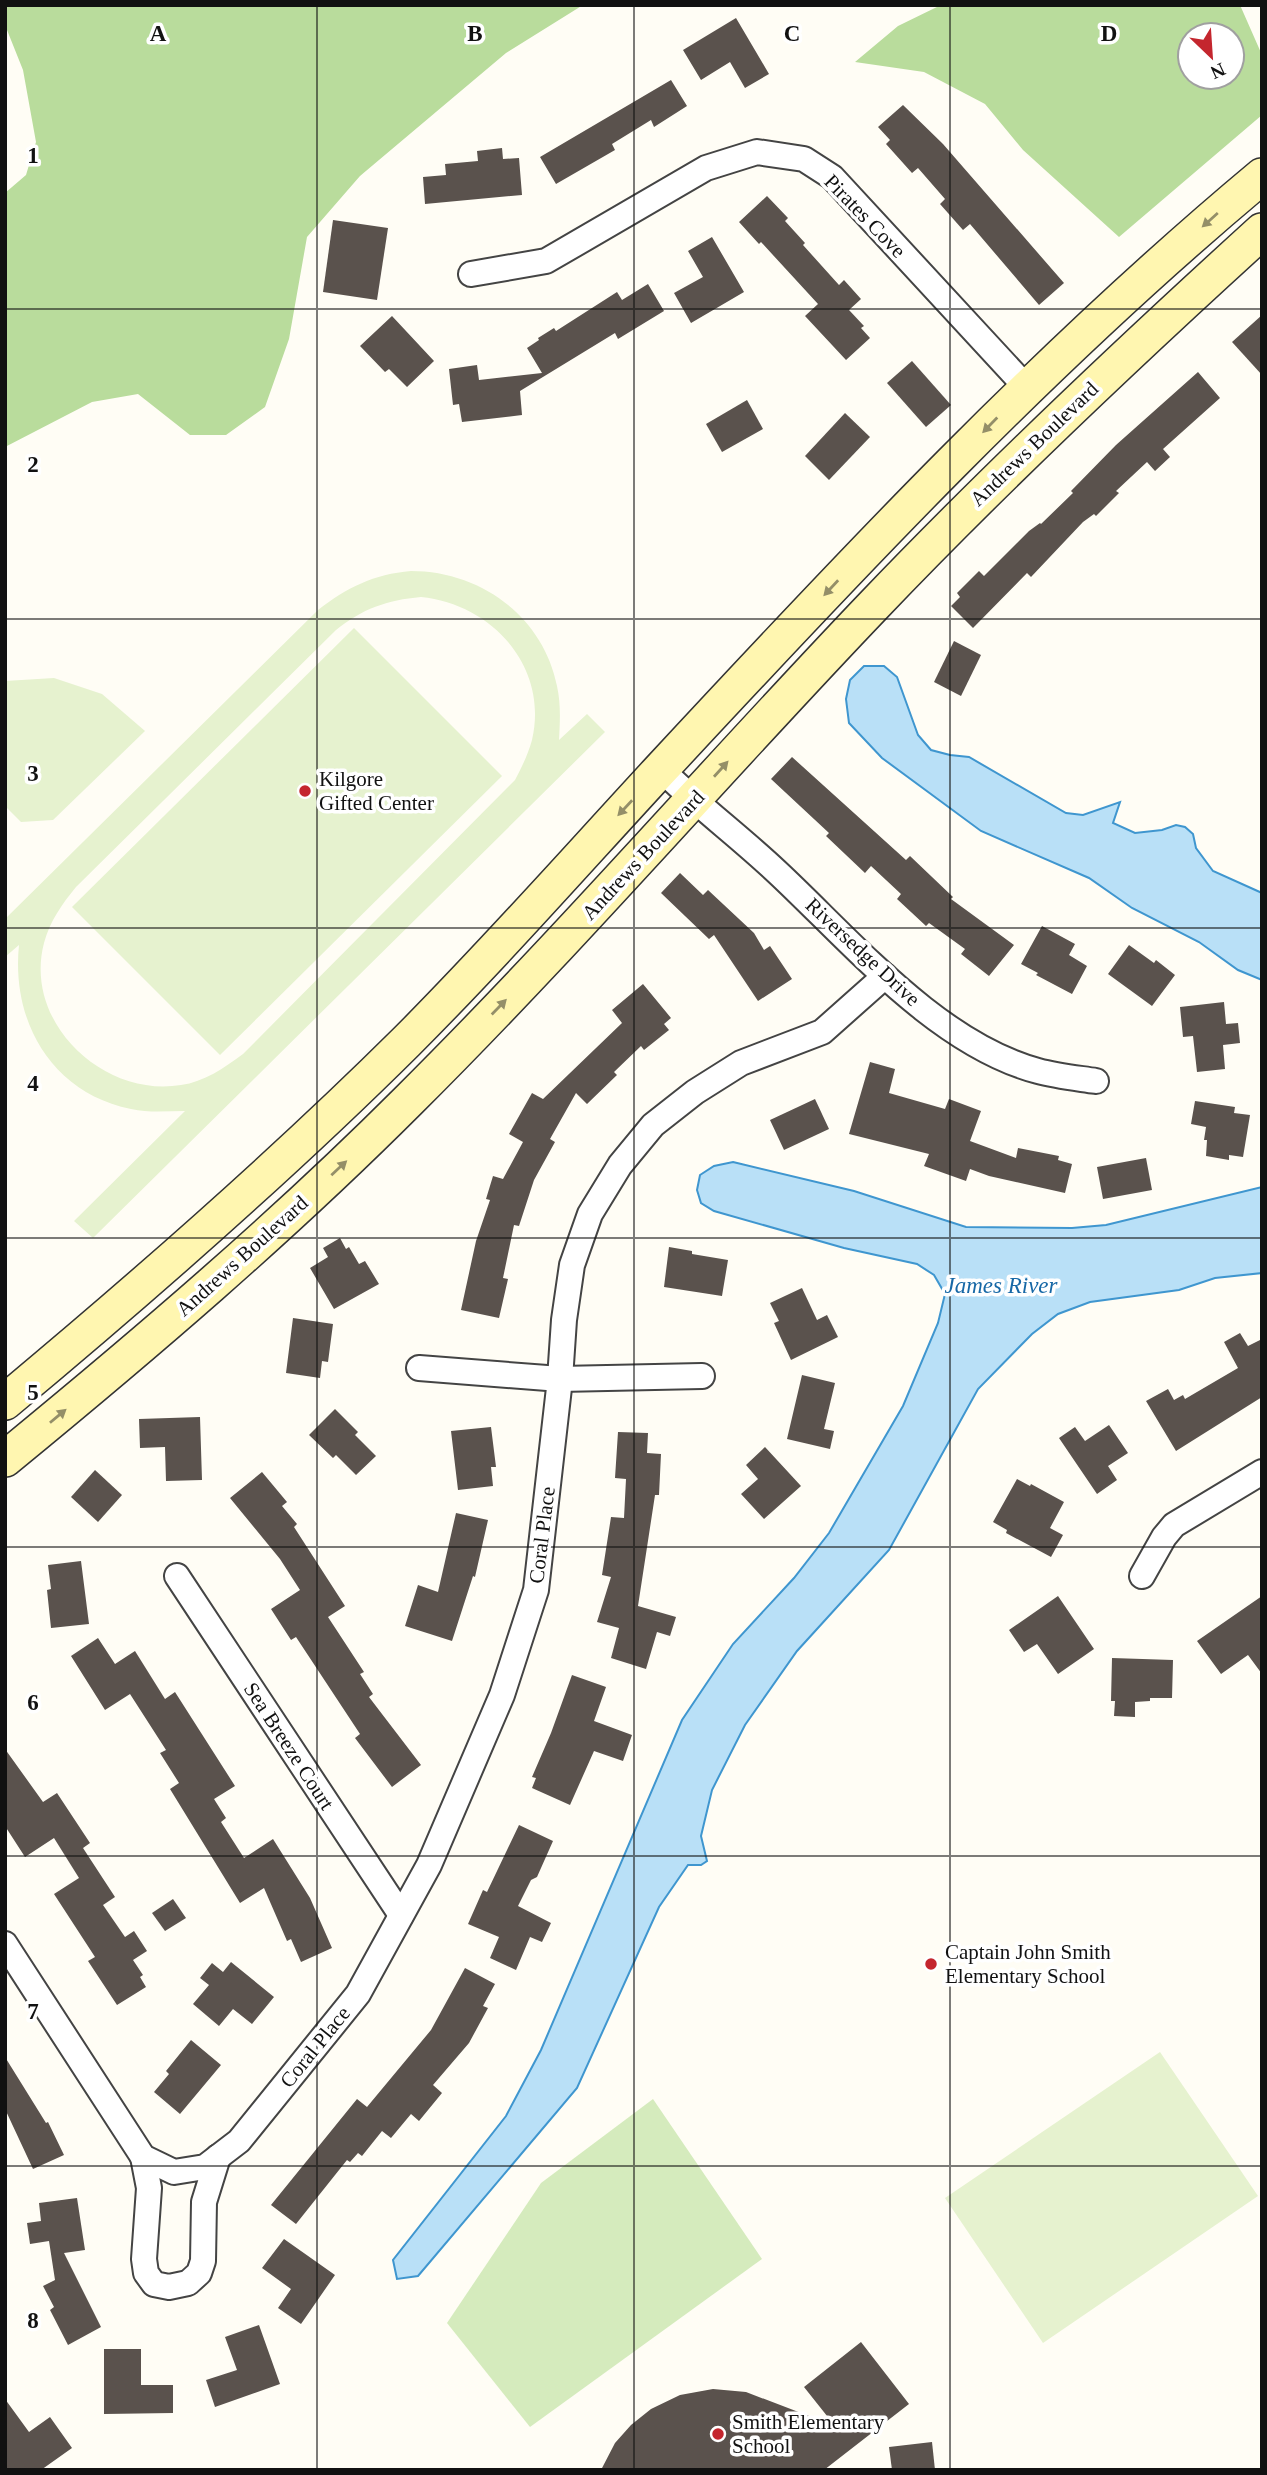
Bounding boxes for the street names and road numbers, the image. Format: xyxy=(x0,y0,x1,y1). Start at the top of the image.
street label: Pirates Cove xyxy=(819,169,911,263)
street label: Andrews Boulevard xyxy=(965,376,1103,511)
street label: Andrews Boulevard xyxy=(577,785,710,925)
street label: Riversedge Drive xyxy=(801,893,925,1011)
street label: Andrews Boulevard xyxy=(171,1190,313,1321)
street label: Coral Place xyxy=(524,1485,560,1585)
street label: Sea Breeze Court xyxy=(239,1678,339,1814)
street label: Coral Place xyxy=(275,2002,355,2092)

